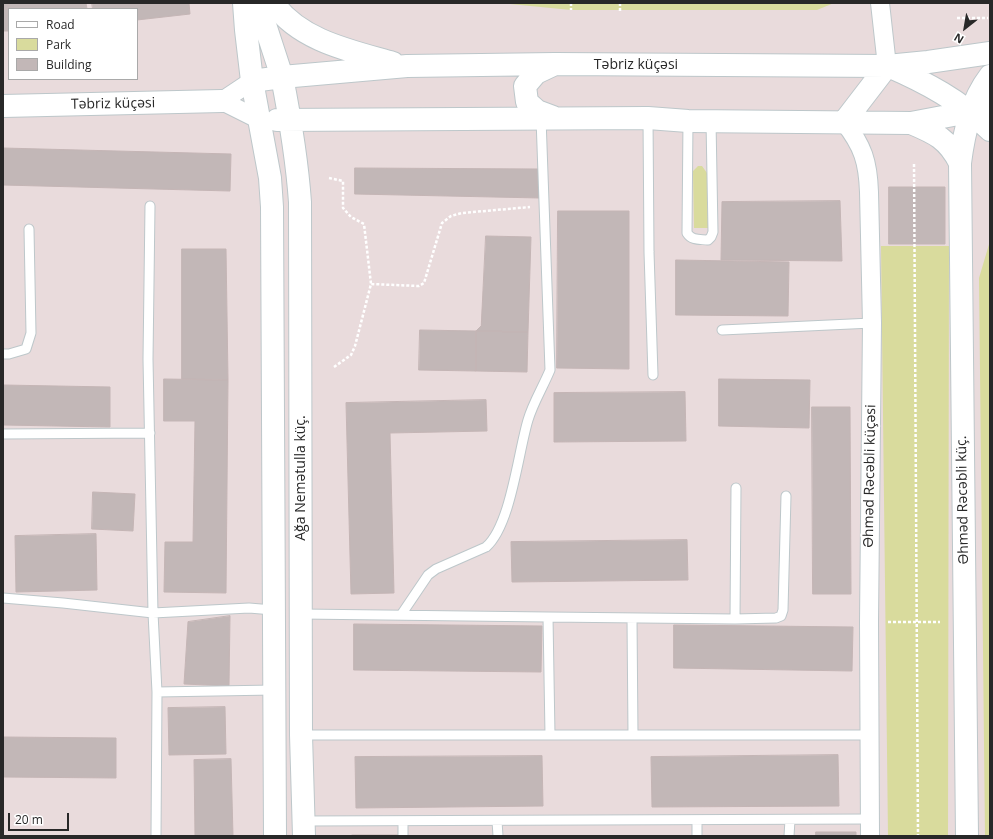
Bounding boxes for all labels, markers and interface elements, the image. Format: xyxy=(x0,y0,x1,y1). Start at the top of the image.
legend xyxy=(8,8,138,80)
north arrow xyxy=(945,8,985,48)
text: Road xyxy=(46,16,75,33)
text: N xyxy=(951,30,966,47)
text: Park xyxy=(46,36,71,53)
text: Building xyxy=(46,56,91,73)
street label: Təbriz küçəsi xyxy=(594,57,678,73)
street label: Təbriz küçəsi xyxy=(71,95,155,113)
street label: Əhməd Rəcəbli küçəsi xyxy=(860,404,880,548)
street label: Ağa Nemətulla küç. xyxy=(293,415,309,541)
street label: Əhməd Rəcəbli küç. xyxy=(953,435,973,565)
scale bar xyxy=(10,805,71,831)
text: 20 m xyxy=(15,811,43,828)

